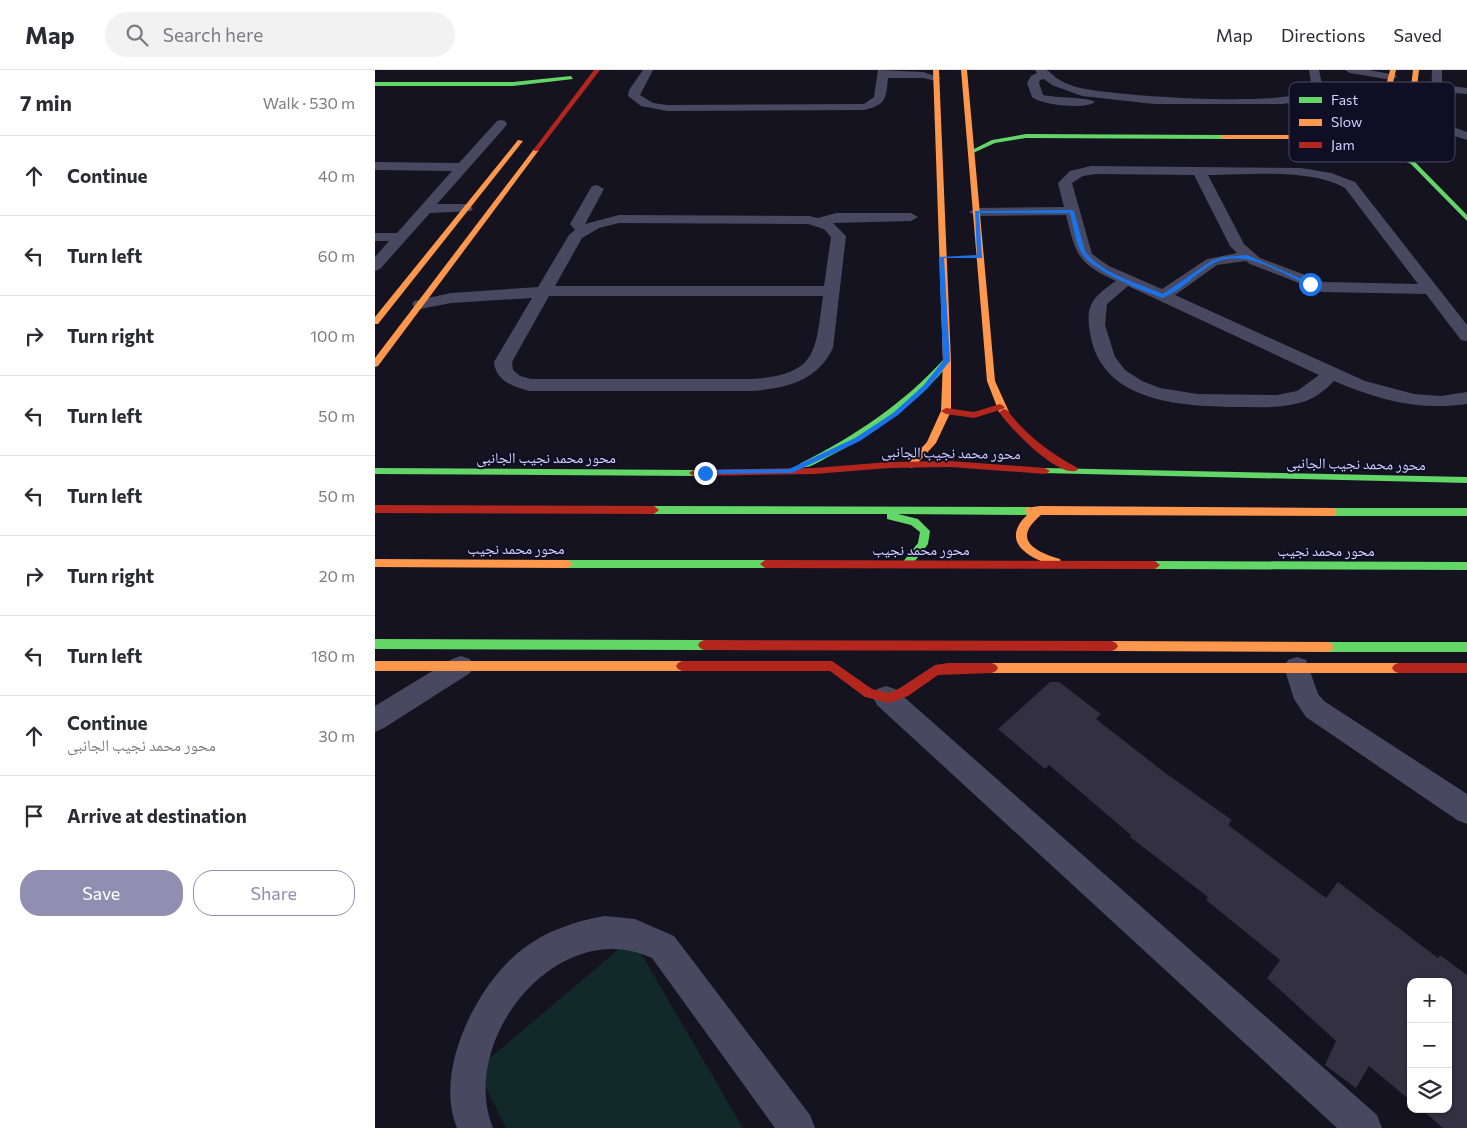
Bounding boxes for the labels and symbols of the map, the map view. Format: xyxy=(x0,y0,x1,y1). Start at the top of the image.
legend xyxy=(1289,82,1455,162)
text: Fast xyxy=(1331,91,1358,108)
text: Slow xyxy=(1331,113,1362,130)
text: Jam xyxy=(1331,136,1355,153)
route start xyxy=(1299,273,1322,296)
street label: محور محمد نجيب الجانبى xyxy=(881,442,1021,464)
street label: محور محمد نجيب الجانبى xyxy=(476,448,616,468)
street label: محور محمد نجيب الجانبى xyxy=(1286,453,1426,475)
route end xyxy=(694,462,717,485)
street label: محور محمد نجيب xyxy=(467,539,565,558)
street label: محور محمد نجيب xyxy=(872,540,970,559)
street label: محور محمد نجيب xyxy=(1277,541,1375,560)

